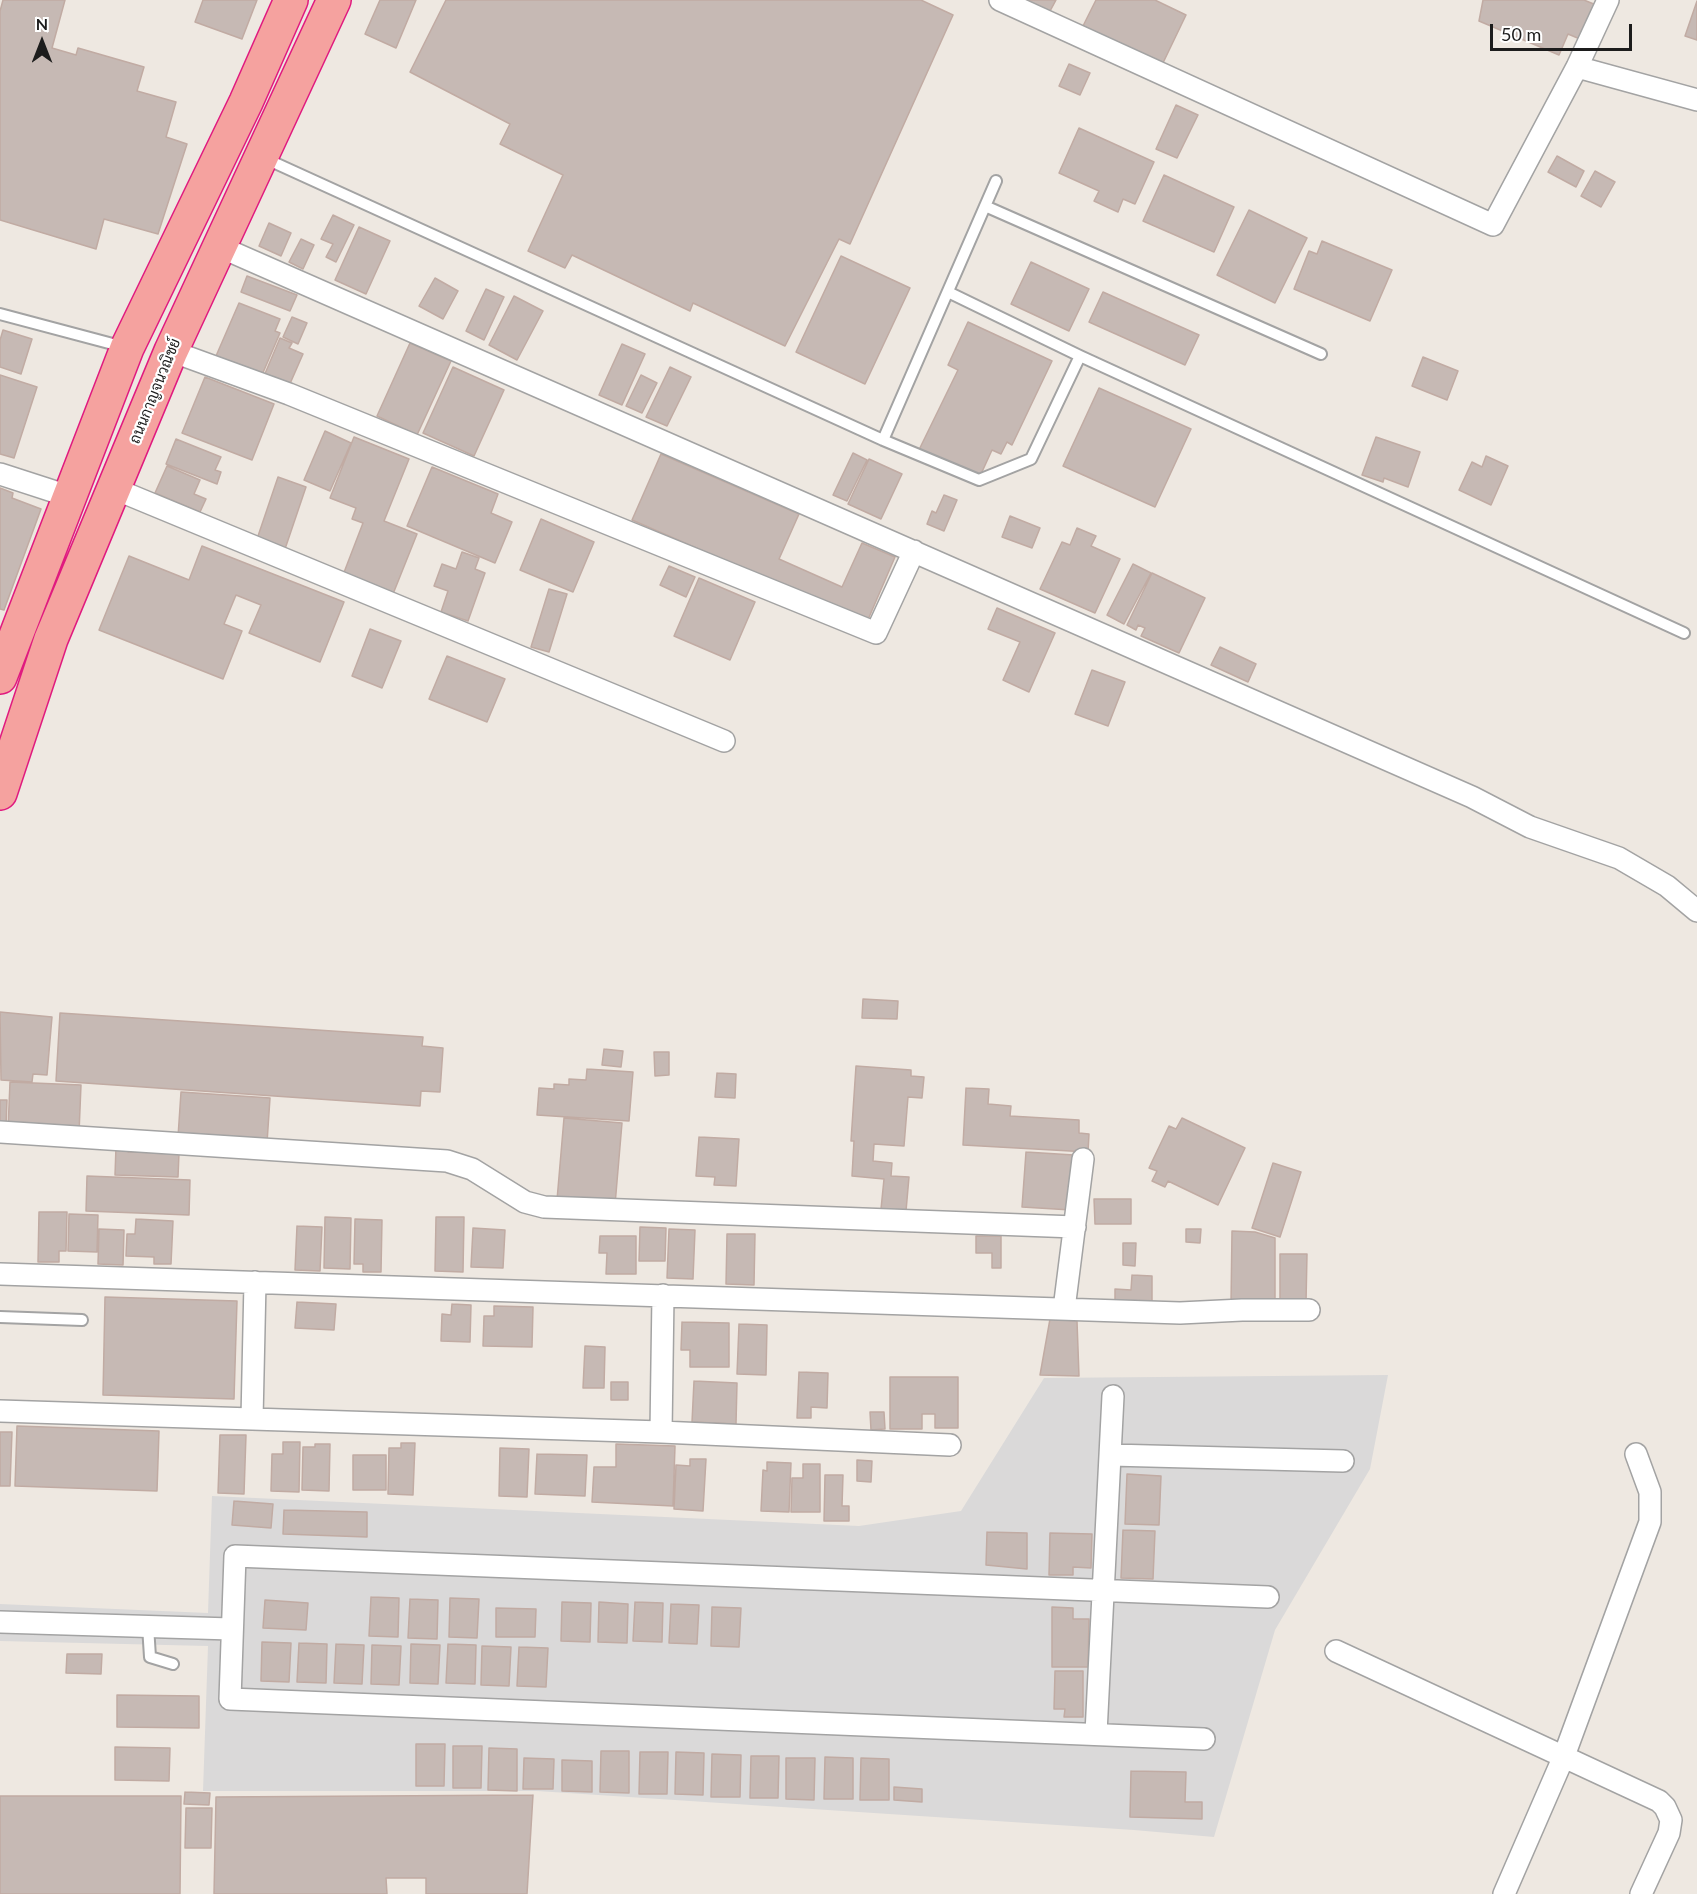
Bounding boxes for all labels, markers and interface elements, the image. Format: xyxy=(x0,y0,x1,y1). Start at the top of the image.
north arrow xyxy=(12,12,72,72)
scale bar xyxy=(1493,12,1636,50)
text: N xyxy=(36,14,48,33)
text: 50 m xyxy=(1501,23,1541,45)
street label: ถนนกาญจนวณิชย์ xyxy=(126,336,184,446)

